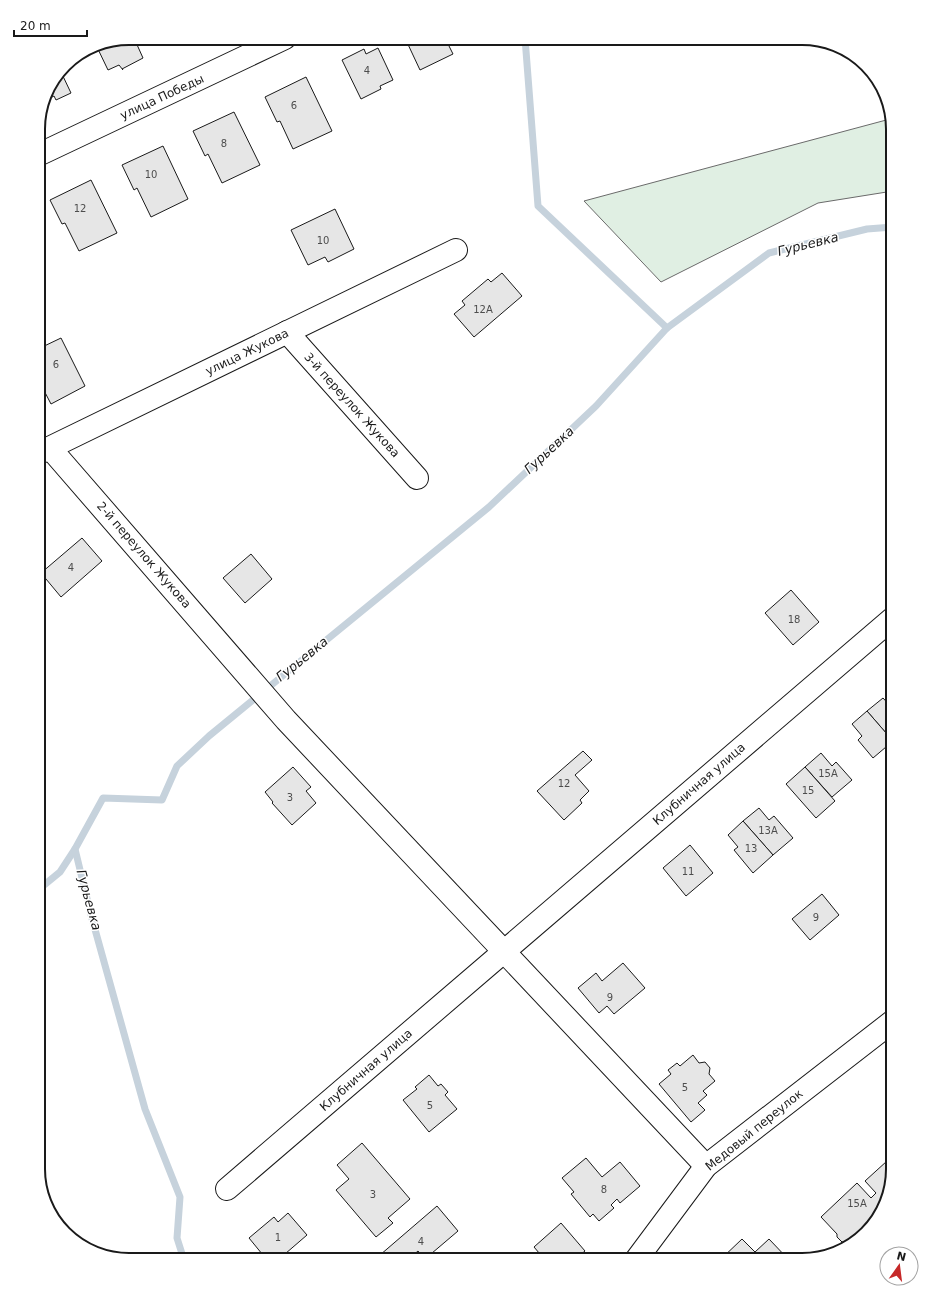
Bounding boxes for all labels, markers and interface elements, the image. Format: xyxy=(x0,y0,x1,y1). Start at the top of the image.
scale bar xyxy=(14,12,87,38)
text: 20 m xyxy=(20,19,51,33)
house number: 4 xyxy=(364,65,370,76)
street label: улица Победы xyxy=(118,71,206,123)
house number: 6 xyxy=(291,100,297,111)
house number: 8 xyxy=(221,138,227,149)
house number: 10 xyxy=(145,169,157,180)
house number: 12 xyxy=(74,203,86,214)
water label: Гурьевка xyxy=(776,229,840,259)
house number: 10 xyxy=(317,235,329,246)
house number: 12А xyxy=(473,304,493,315)
street label: улица Жукова xyxy=(203,326,291,378)
street label: 3-й переулок Жукова xyxy=(301,350,403,460)
house number: 6 xyxy=(53,359,59,370)
water label: Гурьевка xyxy=(521,423,577,477)
street label: 2-й переулок Жукова xyxy=(94,499,194,611)
house number: 4 xyxy=(68,562,74,573)
house number: 18 xyxy=(788,614,800,625)
water label: Гурьевка xyxy=(273,634,331,684)
street label: Клубничная улица xyxy=(650,740,748,828)
house number: 15А xyxy=(818,768,838,779)
house number: 12 xyxy=(558,778,570,789)
house number: 15 xyxy=(802,785,814,796)
house number: 3 xyxy=(287,792,293,803)
house number: 13А xyxy=(758,825,778,836)
house number: 13 xyxy=(745,843,757,854)
house number: 11 xyxy=(682,866,694,877)
water label: Гурьевка xyxy=(74,868,104,932)
house number: 9 xyxy=(813,912,819,923)
house number: 9 xyxy=(607,992,613,1003)
street label: Клубничная улица xyxy=(317,1026,415,1114)
house number: 5 xyxy=(682,1082,688,1093)
street label: Медовый переулок xyxy=(703,1086,805,1174)
house number: 5 xyxy=(427,1100,433,1111)
house number: 8 xyxy=(601,1184,607,1195)
house number: 3 xyxy=(370,1189,376,1200)
house number: 15А xyxy=(847,1198,867,1209)
house number: 1 xyxy=(275,1232,281,1243)
house number: 4 xyxy=(418,1236,424,1247)
north arrow xyxy=(879,1246,919,1286)
text: N xyxy=(895,1249,907,1264)

